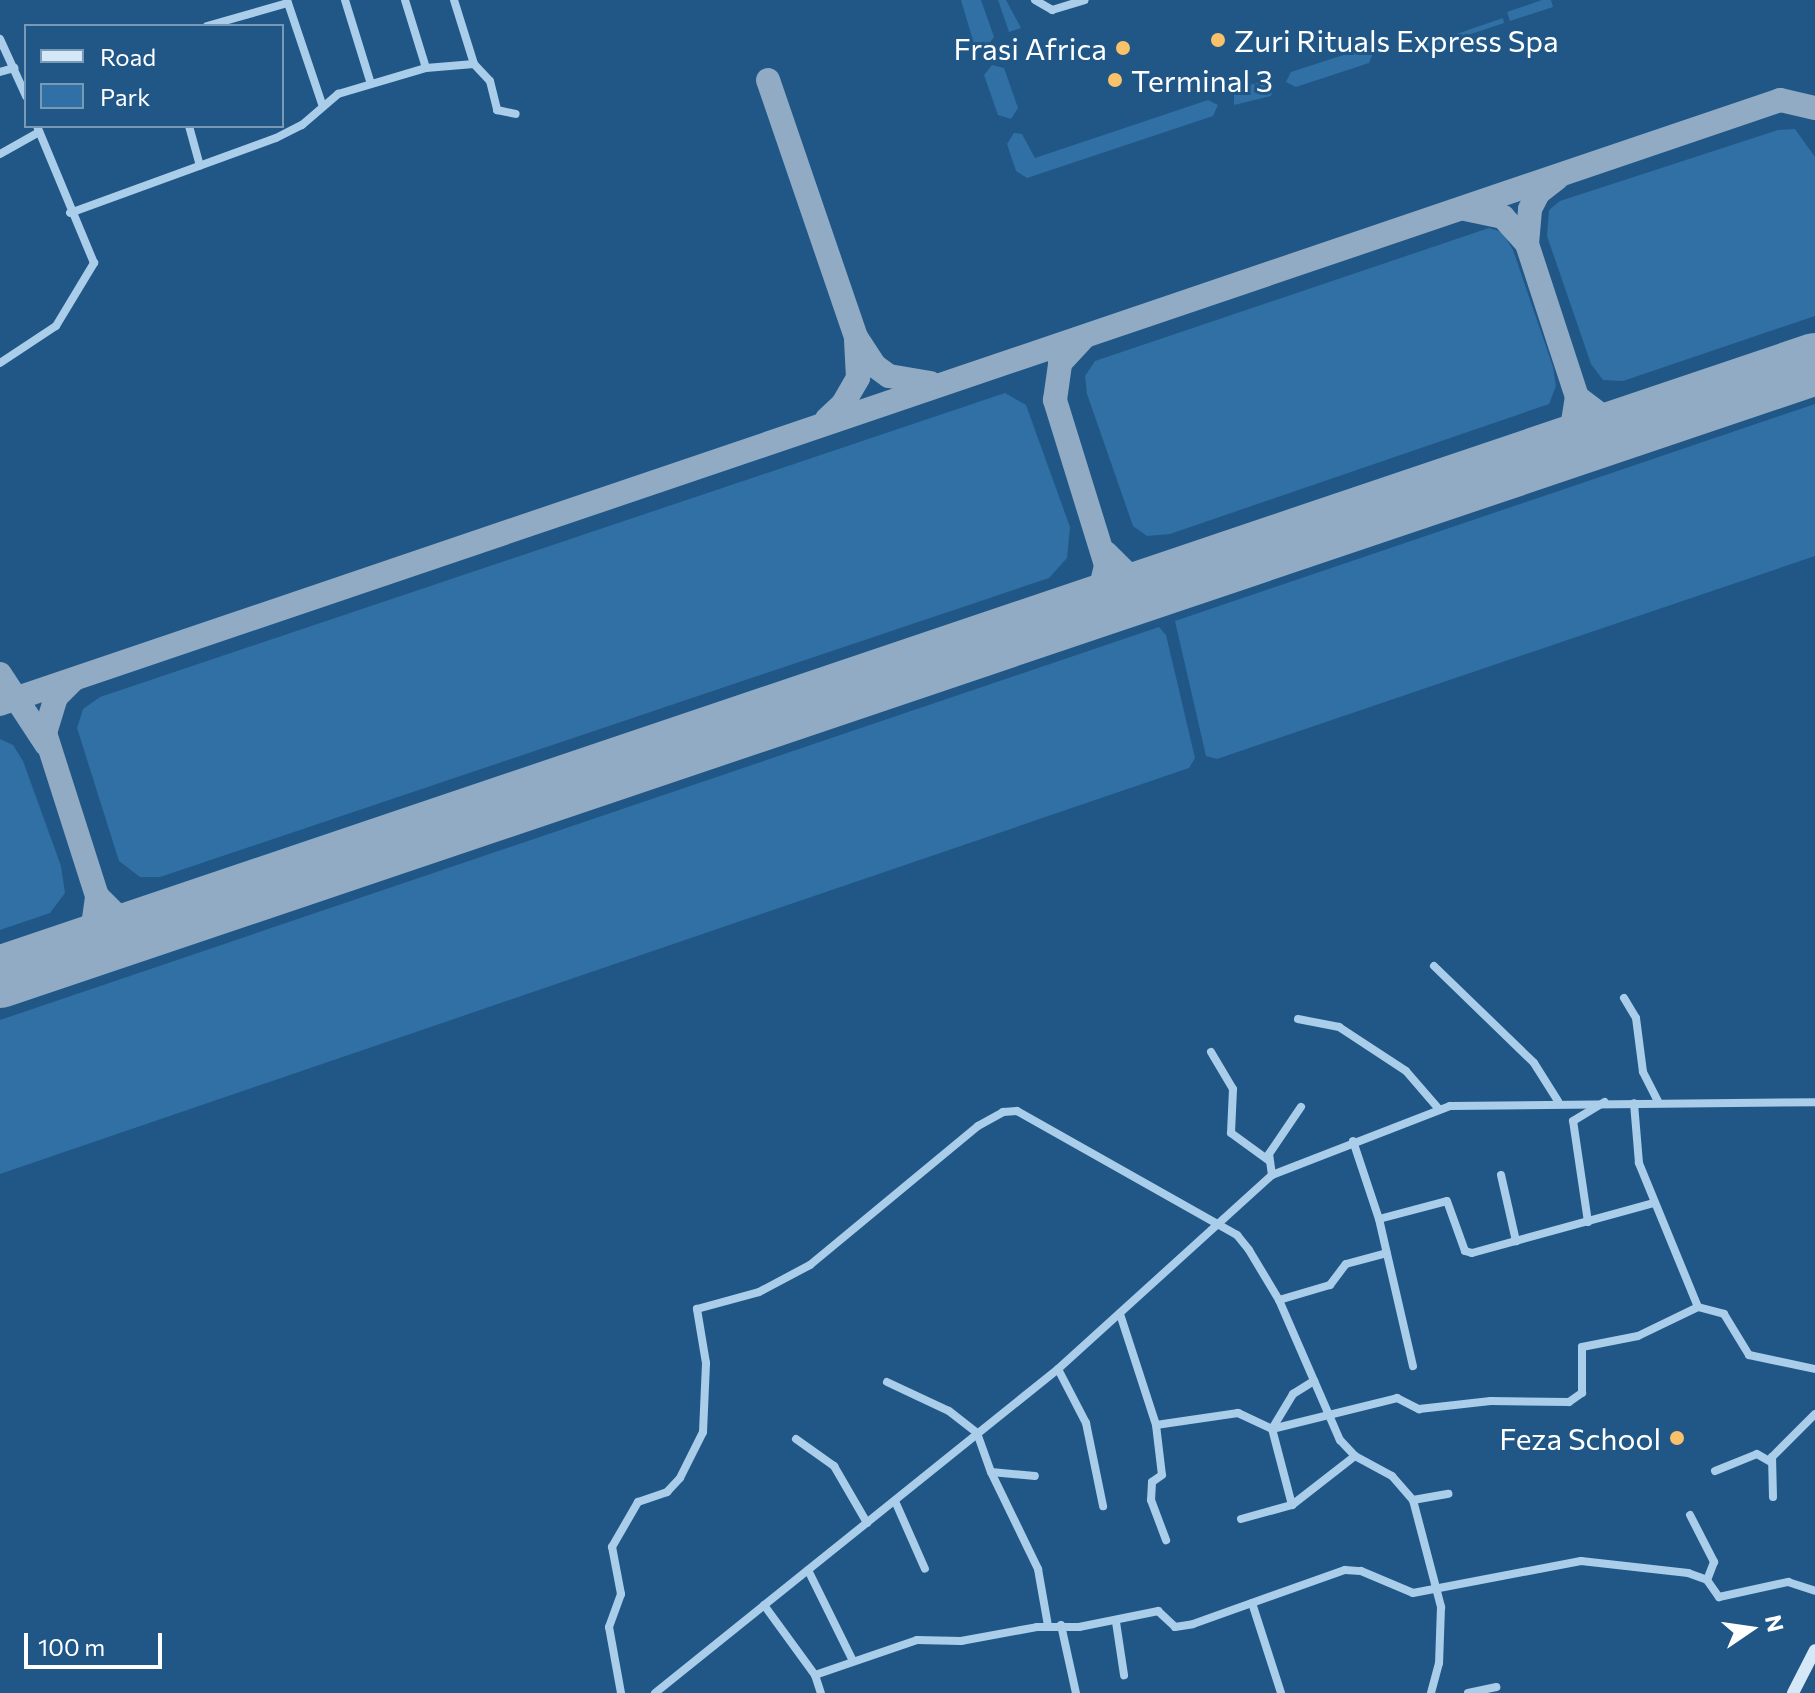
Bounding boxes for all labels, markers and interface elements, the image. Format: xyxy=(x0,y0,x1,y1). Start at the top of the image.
place label: Zuri Rituals Express Spa xyxy=(1234,22,1559,58)
legend xyxy=(24,24,284,128)
place label: Frasi Africa xyxy=(954,30,1107,66)
marker: Zuri Rituals Express Spa xyxy=(1209,31,1227,49)
marker: Frasi Africa xyxy=(1114,39,1132,57)
text: Road xyxy=(100,42,156,71)
place label: Terminal 3 xyxy=(1131,62,1273,98)
marker: Terminal 3 xyxy=(1106,71,1124,89)
text: Park xyxy=(100,82,150,111)
place label: Feza School xyxy=(1499,1420,1661,1456)
marker: Feza School xyxy=(1668,1429,1686,1447)
north arrow xyxy=(1711,1589,1791,1669)
text: N xyxy=(1760,1612,1790,1635)
scale bar xyxy=(28,1617,166,1667)
text: 100 m xyxy=(38,1632,105,1661)

